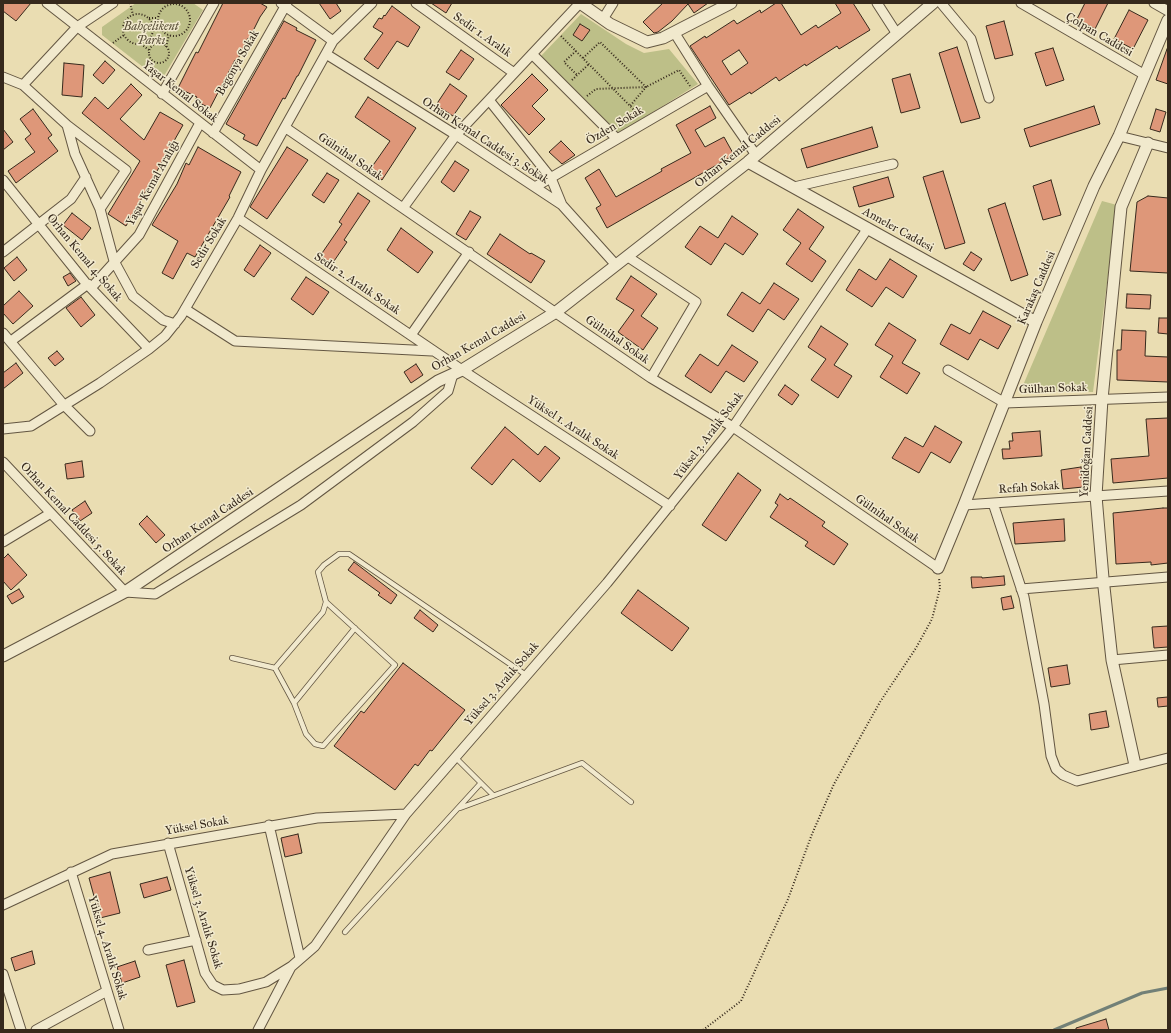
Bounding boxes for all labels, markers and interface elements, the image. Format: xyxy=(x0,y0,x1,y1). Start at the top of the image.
street label: Sedir 1. Aralık xyxy=(450,10,514,60)
street label: Çolpan Caddesi xyxy=(1063,10,1135,60)
park label: Bahçelikent Parkı xyxy=(124,20,178,48)
street label: Begonya Sokak xyxy=(213,28,263,98)
street label: Yaşar Kemal Sokak xyxy=(139,58,221,126)
street label: Orhan Kemal Caddesi 3. Sokak xyxy=(419,95,551,187)
street label: Özden Sokak xyxy=(584,103,646,149)
street label: Orhan Kemal Caddesi xyxy=(692,113,784,191)
street label: Gülnihal Sokak xyxy=(315,130,385,184)
street label: Yaşar Kemal Aralığı xyxy=(123,138,183,228)
street label: Anneler Caddesi xyxy=(860,204,936,256)
street label: Orhan Kemal 4. Sokak xyxy=(43,211,125,305)
street label: Sedir Sokak xyxy=(188,215,230,271)
street label: Karakaş Caddesi xyxy=(1015,249,1059,327)
street label: Sedir 2. Aralık Sokak xyxy=(311,250,403,318)
street label: Orhan Kemal Caddesi xyxy=(429,309,529,375)
street label: Gülnihal Sokak xyxy=(582,313,652,367)
street label: Gülhan Sokak xyxy=(1019,381,1087,397)
street label: Yüksel 3. Aralık Sokak xyxy=(671,389,747,483)
street label: Yüksel 1. Aralık Sokak xyxy=(525,393,621,463)
street label: Yenidoğan Caddesi xyxy=(1077,406,1097,498)
street label: Orhan Kemal Caddesi 5. Sokak xyxy=(17,460,129,578)
street label: Refah Sokak xyxy=(998,479,1060,497)
street label: Orhan Kemal Caddesi xyxy=(160,485,256,557)
street label: Gülnihal Sokak xyxy=(852,492,922,546)
street label: Yüksel 3. Aralık Sokak xyxy=(462,639,542,729)
street label: Yüksel Sokak xyxy=(164,813,230,839)
street label: Yüksel 3. Aralık Sokak xyxy=(181,865,225,971)
street label: Yüksel 4. Aralık Sokak xyxy=(84,894,130,1002)

